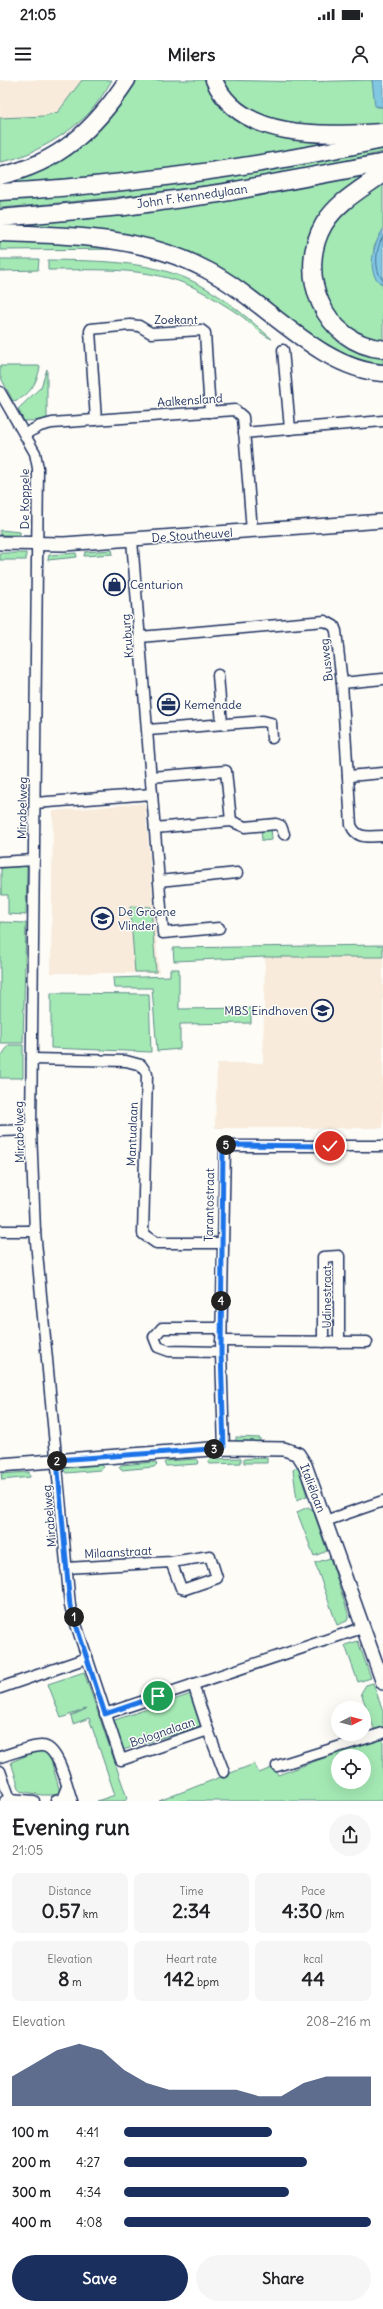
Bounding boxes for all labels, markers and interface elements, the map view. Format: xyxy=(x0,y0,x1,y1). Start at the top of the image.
text: 21:05 xyxy=(20,5,56,24)
icon: menu xyxy=(12,43,34,65)
text: Milers xyxy=(168,43,215,66)
icon: person xyxy=(349,43,371,65)
street label: John F. Kennedylaan xyxy=(136,181,248,211)
street label: Zoekant xyxy=(154,312,198,327)
street label: Aalkensland xyxy=(157,390,223,410)
street label: De Koppele xyxy=(17,468,32,530)
street label: De Stoutheuvel xyxy=(151,525,233,545)
shop icon: Centurion xyxy=(102,571,128,597)
place label: Centurion xyxy=(130,577,183,592)
street label: Kruburg xyxy=(118,613,136,659)
street label: Busweg xyxy=(316,638,336,682)
office icon: Kemenade xyxy=(156,691,182,717)
place label: Kemenade xyxy=(184,697,242,712)
street label: Mirabelweg xyxy=(14,777,30,839)
place label: De Groene Vlinder xyxy=(118,904,176,933)
school or university icon: De Groene Vlinder xyxy=(90,905,116,931)
school or university icon: MBS Eindhoven xyxy=(310,997,336,1023)
place label: MBS Eindhoven xyxy=(224,1003,308,1018)
street label: Mirabelweg xyxy=(11,1101,27,1163)
street label: Mantualaan xyxy=(123,1101,141,1166)
pin xyxy=(313,1129,347,1163)
pin: 5 xyxy=(216,1135,236,1155)
icon: check xyxy=(319,1135,341,1157)
text: 5 xyxy=(223,1138,229,1152)
street label: Tarantostraat xyxy=(201,1168,217,1242)
street label: Udinestraat xyxy=(319,1265,334,1329)
pin: 4 xyxy=(211,1291,231,1311)
text: 4 xyxy=(218,1294,224,1308)
pin: 3 xyxy=(204,1439,224,1459)
text: 3 xyxy=(211,1442,217,1456)
pin: 2 xyxy=(47,1451,67,1471)
text: 2 xyxy=(54,1454,60,1468)
street label: Italiëlaan xyxy=(297,1462,329,1515)
street label: Mirabelweg xyxy=(39,1484,59,1548)
street label: Milaanstraat xyxy=(84,1543,152,1561)
pin: 1 xyxy=(64,1607,84,1627)
text: 1 xyxy=(72,1610,76,1624)
pin xyxy=(141,1679,175,1713)
icon: arrive xyxy=(147,1685,169,1707)
north arrow xyxy=(331,1701,371,1741)
map controls xyxy=(331,1701,371,1789)
street label: Bolognalaan xyxy=(127,1714,197,1750)
button: locate xyxy=(331,1749,371,1789)
text: Evening run xyxy=(12,1813,130,1841)
button: share xyxy=(329,1814,371,1856)
text: 21:05 xyxy=(12,1842,43,1859)
text: Distance xyxy=(48,1884,91,1898)
text: Time xyxy=(180,1884,203,1898)
text: Pace xyxy=(301,1884,325,1898)
text: 0.57 xyxy=(42,1898,80,1923)
text: 2:34 xyxy=(172,1898,211,1923)
text: 4:30 xyxy=(282,1898,323,1923)
text: km xyxy=(80,1907,98,1921)
text: /km xyxy=(323,1907,344,1921)
text: Elevation xyxy=(47,1952,92,1966)
text: Heart rate xyxy=(166,1952,217,1966)
text: kcal xyxy=(303,1952,323,1966)
text: 8 xyxy=(58,1966,69,1991)
text: 142 xyxy=(164,1966,194,1991)
text: 44 xyxy=(302,1966,325,1991)
text: m xyxy=(69,1975,82,1989)
text: bpm xyxy=(194,1975,219,1989)
text: Elevation xyxy=(12,2013,65,2030)
text: 208–216 m xyxy=(306,2013,371,2030)
text: 100 m xyxy=(12,2124,49,2141)
text: 4:41 xyxy=(76,2124,99,2141)
text: 200 m xyxy=(12,2154,51,2171)
text: 4:27 xyxy=(76,2154,100,2171)
text: 300 m xyxy=(12,2184,51,2201)
text: 4:34 xyxy=(76,2184,101,2201)
text: 400 m xyxy=(12,2214,51,2231)
text: 4:08 xyxy=(76,2214,103,2231)
button: Save xyxy=(12,2255,188,2301)
button: Share xyxy=(196,2255,371,2301)

